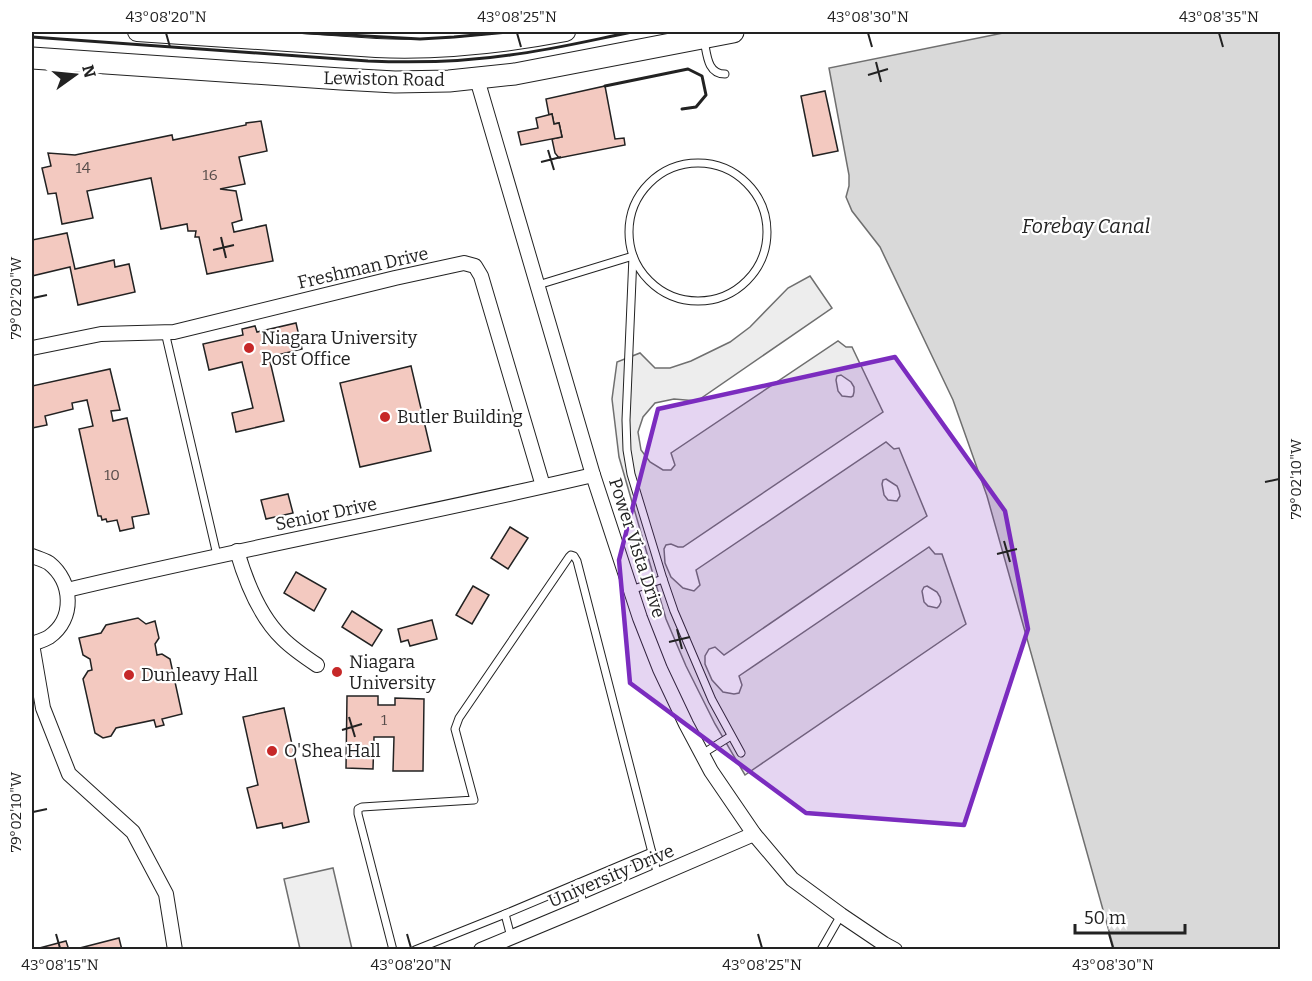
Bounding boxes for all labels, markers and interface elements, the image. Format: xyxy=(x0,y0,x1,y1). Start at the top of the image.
text: 43°08'20"N xyxy=(125,8,207,26)
text: 43°08'25"N xyxy=(477,8,557,26)
text: 43°08'30"N xyxy=(827,8,909,26)
text: 43°08'35"N xyxy=(1179,8,1259,26)
north arrow xyxy=(45,45,105,105)
text: N xyxy=(78,63,100,80)
street label: Lewiston Road xyxy=(323,67,445,91)
house number: 14 xyxy=(76,159,91,177)
house number: 16 xyxy=(203,166,218,184)
water label: Forebay Canal xyxy=(1022,214,1150,238)
street label: Freshman Drive xyxy=(296,242,430,294)
text: 79°02'20"W xyxy=(7,256,25,339)
place label: Niagara University Post Office xyxy=(261,327,418,370)
marker: Niagara University Post Office xyxy=(242,341,256,355)
place label: Butler Building xyxy=(397,406,523,428)
marker: Butler Building xyxy=(378,410,392,424)
text: 79°02'10"W xyxy=(1287,438,1305,519)
house number: 10 xyxy=(104,466,120,484)
street label: Power Vista Drive xyxy=(604,475,670,621)
street label: Senior Drive xyxy=(273,492,379,536)
place label: Niagara University xyxy=(349,651,436,694)
place label: Dunleavy Hall xyxy=(141,664,258,686)
marker: Niagara University xyxy=(330,665,344,679)
marker: Dunleavy Hall xyxy=(122,668,136,682)
house number: 1 xyxy=(381,711,387,729)
place label: O'Shea Hall xyxy=(284,740,381,762)
marker: O'Shea Hall xyxy=(265,744,279,758)
text: 79°02'10"W xyxy=(7,771,25,852)
street label: University Drive xyxy=(545,840,677,912)
scale bar xyxy=(1075,897,1184,935)
text: 50 m xyxy=(1084,907,1126,929)
text: 43°08'15"N xyxy=(21,956,99,974)
text: 43°08'20"N xyxy=(370,956,452,974)
text: 43°08'25"N xyxy=(722,956,802,974)
text: 43°08'30"N xyxy=(1072,956,1154,974)

